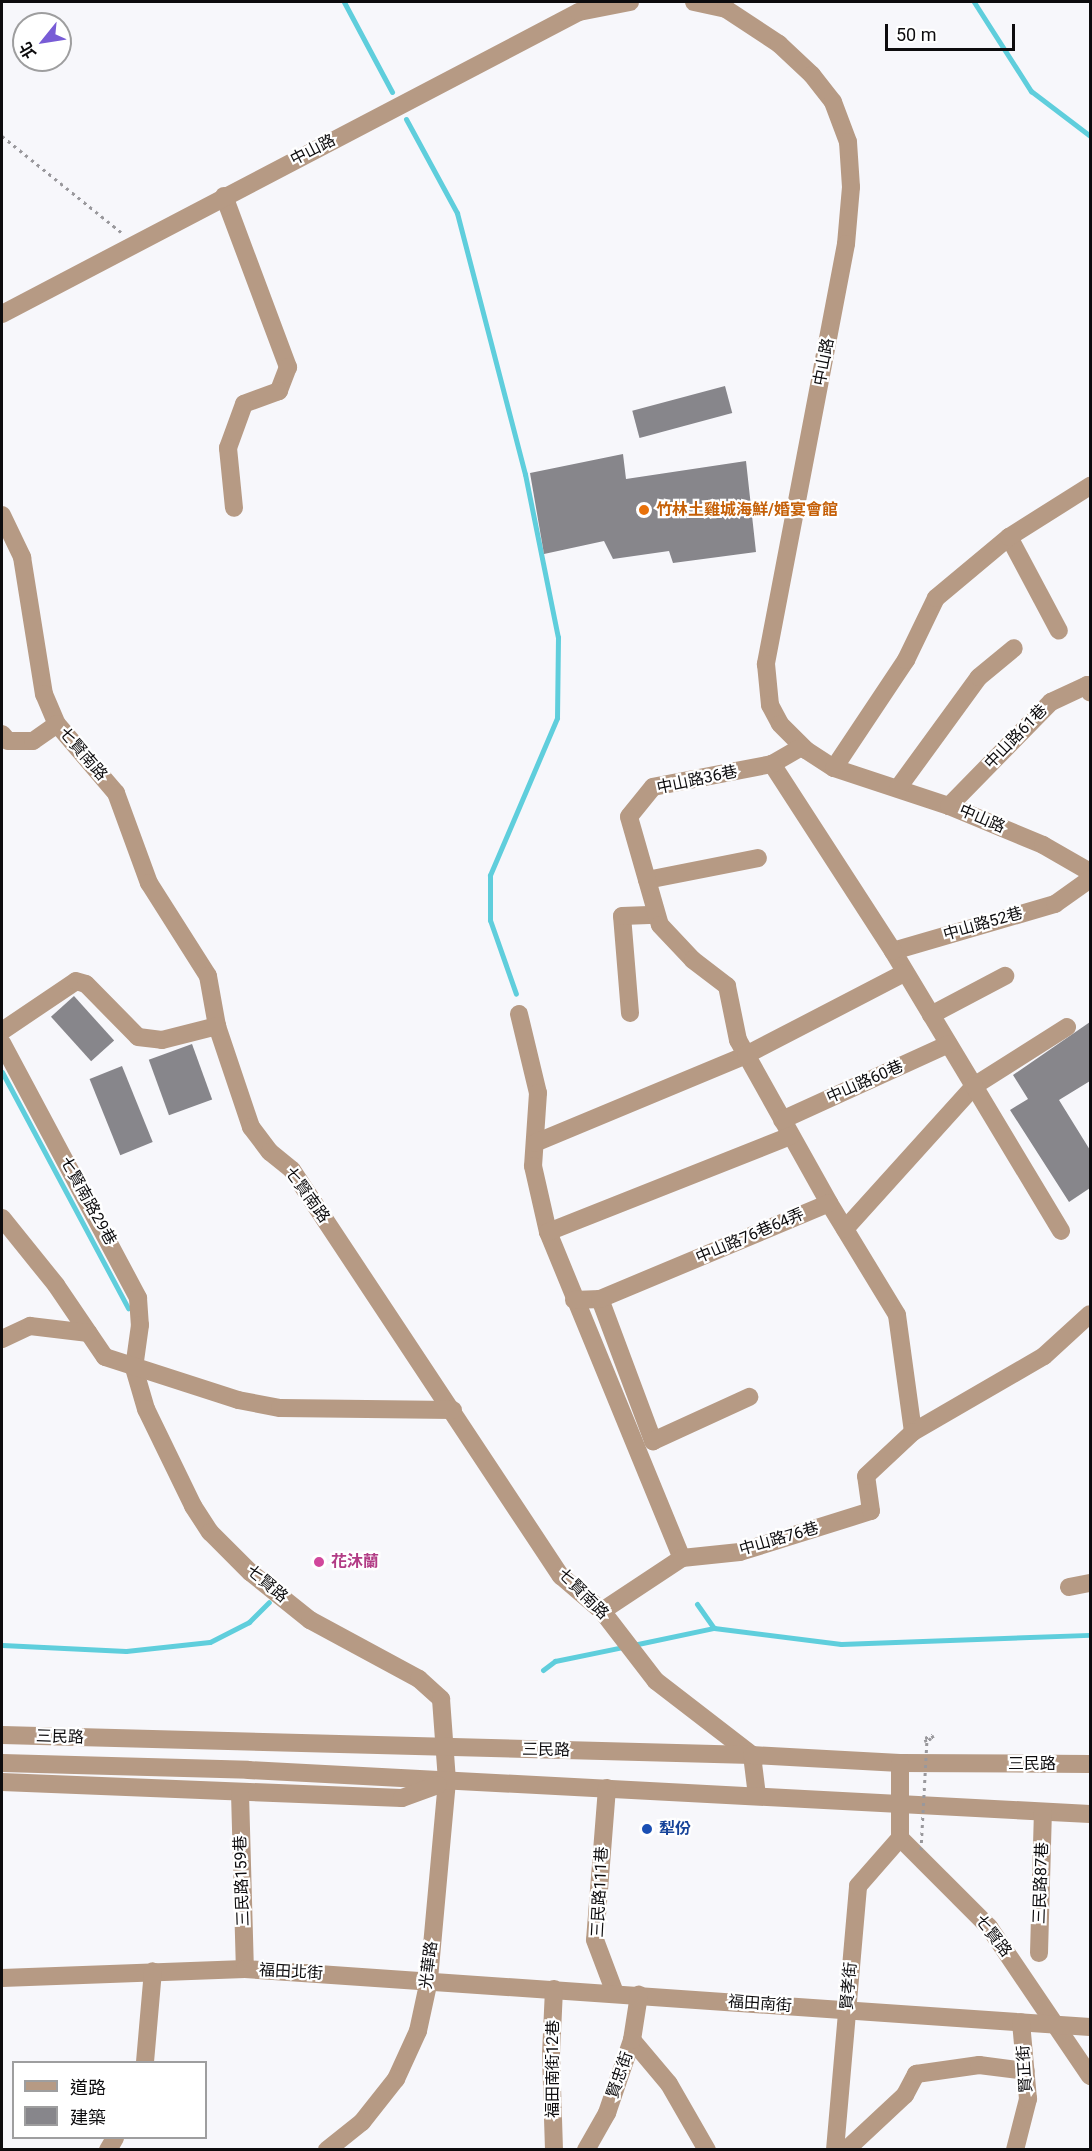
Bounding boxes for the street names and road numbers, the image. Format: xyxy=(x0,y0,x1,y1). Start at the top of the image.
street label: 中山路 xyxy=(287,131,339,169)
street label: 中山路 xyxy=(810,337,838,387)
street label: 中山路61巷 xyxy=(981,701,1051,773)
street label: 七賢南路 xyxy=(55,724,111,784)
street label: 中山路36巷 xyxy=(655,762,739,798)
street label: 中山路 xyxy=(956,801,1008,837)
street label: 中山路52巷 xyxy=(941,903,1025,945)
street label: 中山路60巷 xyxy=(824,1057,906,1107)
street label: 七賢南路29巷 xyxy=(56,1153,120,1249)
street label: 七賢南路 xyxy=(280,1163,334,1227)
street label: 中山路76巷64弄 xyxy=(693,1205,807,1267)
street label: 中山路76巷 xyxy=(737,1518,821,1560)
street label: 七賢路 xyxy=(242,1561,292,1607)
street label: 七賢南路 xyxy=(554,1565,612,1623)
street label: 三民路 xyxy=(36,1727,84,1747)
street label: 三民路 xyxy=(522,1740,570,1760)
street label: 三民路 xyxy=(1008,1754,1056,1774)
street label: 三民路159巷 xyxy=(231,1835,253,1927)
street label: 三民路87巷 xyxy=(1030,1842,1052,1924)
street label: 三民路111巷 xyxy=(588,1846,612,1938)
street label: 七賢路 xyxy=(971,1911,1015,1961)
street label: 光華路 xyxy=(417,1940,441,1990)
street label: 福田北街 xyxy=(259,1961,323,1983)
street label: 賢孝街 xyxy=(837,1961,861,2011)
street label: 福田南街 xyxy=(727,1992,793,2016)
street label: 福田南街12巷 xyxy=(543,2020,563,2118)
street label: 賢正街 xyxy=(1014,2044,1036,2094)
street label: 賢忠街 xyxy=(603,2049,637,2101)

